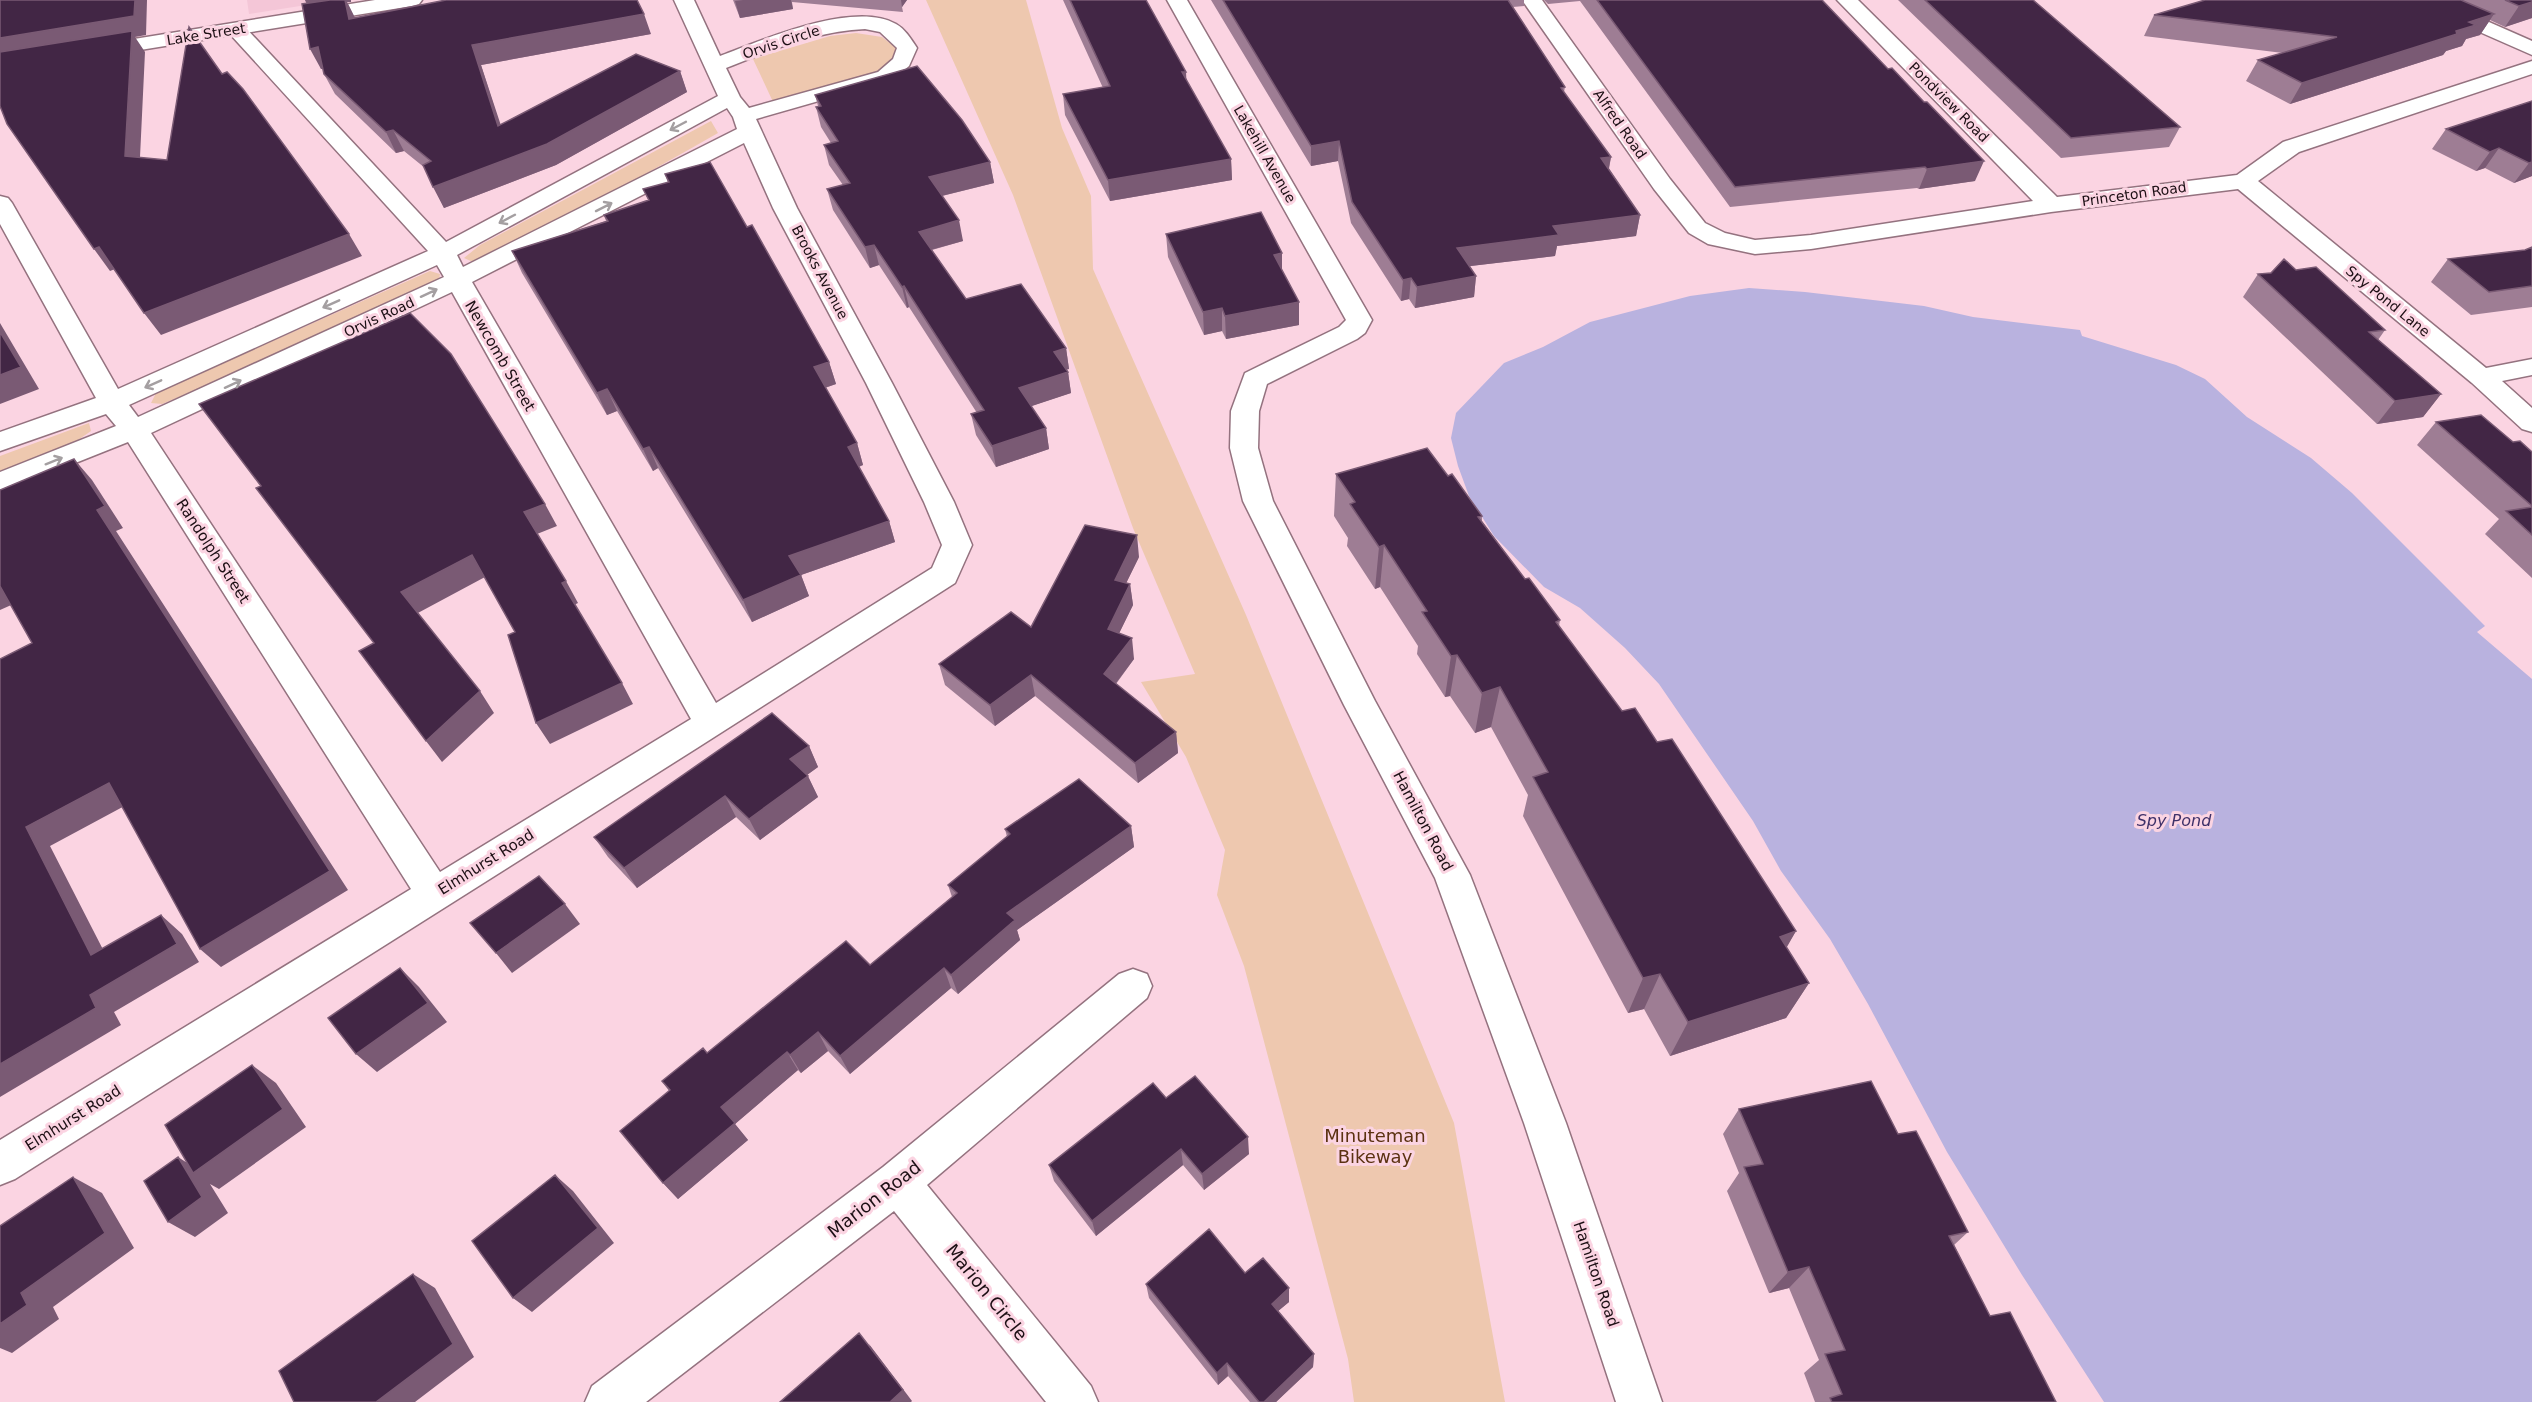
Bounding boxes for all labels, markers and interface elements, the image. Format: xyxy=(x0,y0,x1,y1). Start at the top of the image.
street label: Lake Street xyxy=(165,20,247,48)
street label: Orvis Circle xyxy=(740,22,822,62)
street label: Pondview Road xyxy=(1906,59,1992,145)
street label: Alfred Road xyxy=(1590,86,1650,162)
street label: Lakehill Avenue xyxy=(1231,103,1299,205)
one-way arrow xyxy=(670,120,687,132)
street label: Princeton Road xyxy=(2081,179,2187,209)
one-way arrow xyxy=(595,200,613,212)
one-way arrow xyxy=(498,214,516,225)
street label: Brooks Avenue xyxy=(789,222,851,322)
street label: Spy Pond Lane xyxy=(2343,262,2433,340)
one-way arrow xyxy=(420,287,438,299)
street label: Orvis Road xyxy=(341,294,417,340)
one-way arrow xyxy=(323,298,341,310)
street label: Newcomb Street xyxy=(461,298,539,415)
one-way arrow xyxy=(224,377,242,389)
one-way arrow xyxy=(145,378,163,390)
one-way arrow xyxy=(44,455,63,466)
street label: Randolph Street xyxy=(172,495,254,607)
street label: Hamilton Road xyxy=(1389,768,1457,874)
water label: Spy Pond xyxy=(2137,811,2212,830)
street label: Elmhurst Road xyxy=(435,825,537,899)
street label: Elmhurst Road xyxy=(22,1081,124,1155)
park label: Minuteman Bikeway xyxy=(1324,1125,1426,1167)
street label: Marion Road xyxy=(823,1156,925,1242)
street label: Hamilton Road xyxy=(1570,1219,1622,1329)
street label: Marion Circle xyxy=(942,1240,1032,1344)

